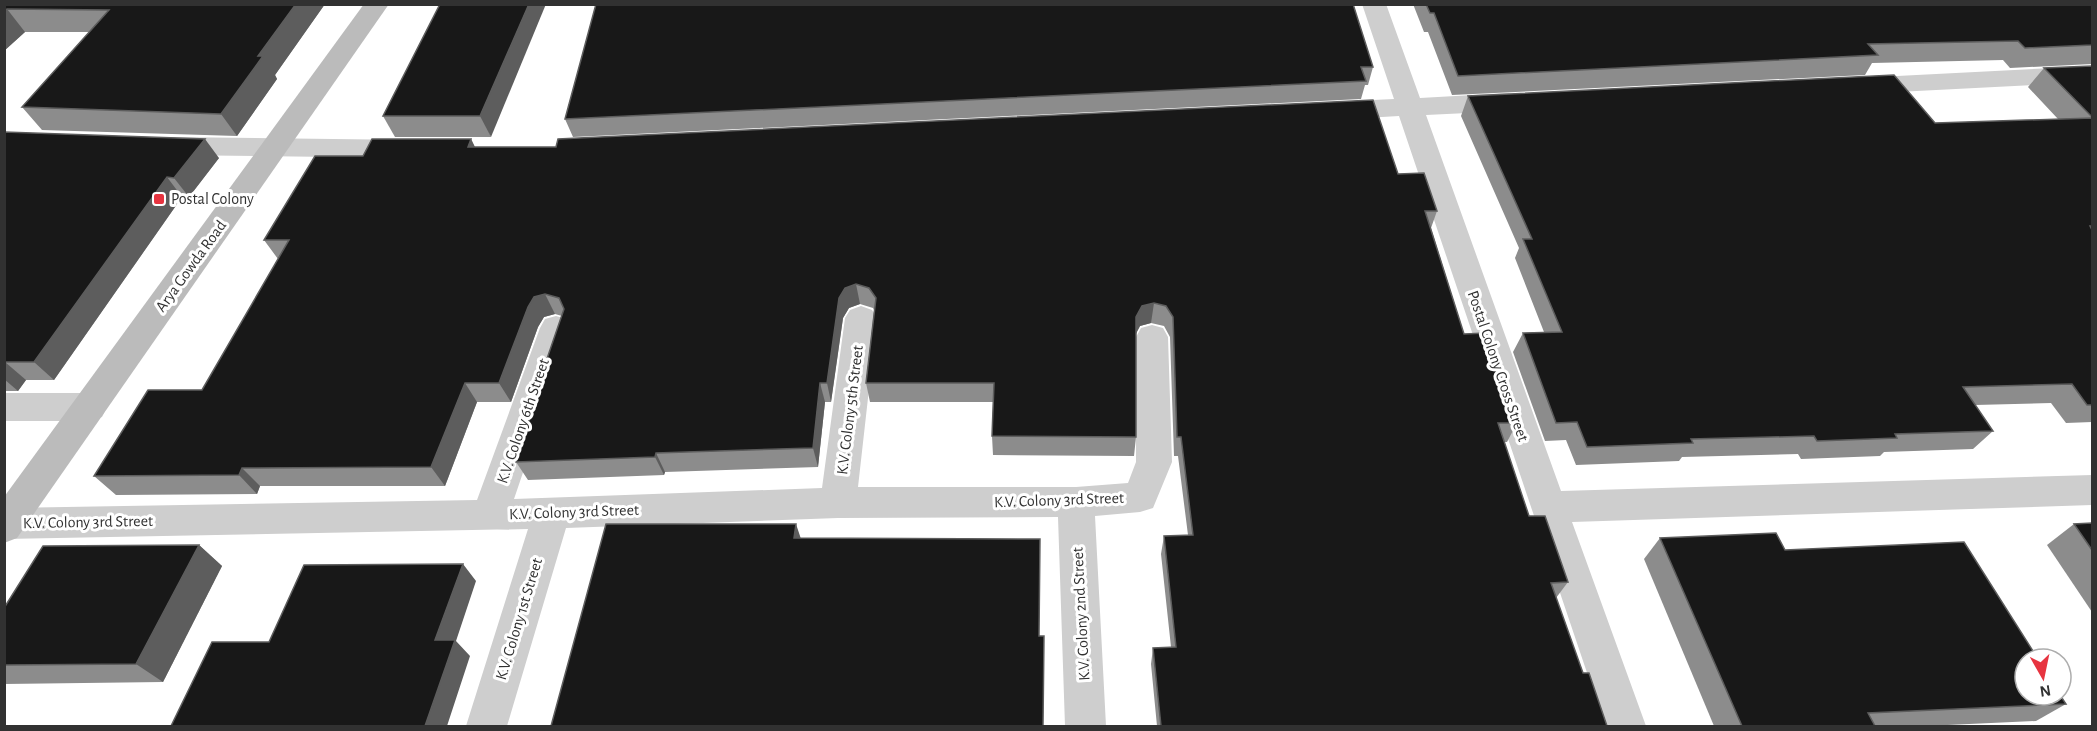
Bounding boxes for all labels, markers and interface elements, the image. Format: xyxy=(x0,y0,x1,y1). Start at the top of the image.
place label: Postal Colony xyxy=(171,191,254,208)
marker: Postal Colony xyxy=(152,192,166,206)
street label: Arya Gowda Road xyxy=(153,217,230,315)
street label: Postal Colony Cross Street xyxy=(1464,288,1531,444)
street label: K.V. Colony 5th Street xyxy=(834,344,867,476)
street label: K.V. Colony 6th Street xyxy=(494,356,553,486)
street label: K.V. Colony 3rd Street xyxy=(994,490,1124,511)
street label: K.V. Colony 3rd Street xyxy=(509,502,639,523)
street label: K.V. Colony 3rd Street xyxy=(23,513,153,532)
street label: K.V. Colony 2nd Street xyxy=(1070,547,1093,681)
street label: K.V. Colony 1st Street xyxy=(493,556,546,682)
north arrow xyxy=(2013,647,2073,707)
text: N xyxy=(2038,682,2052,700)

